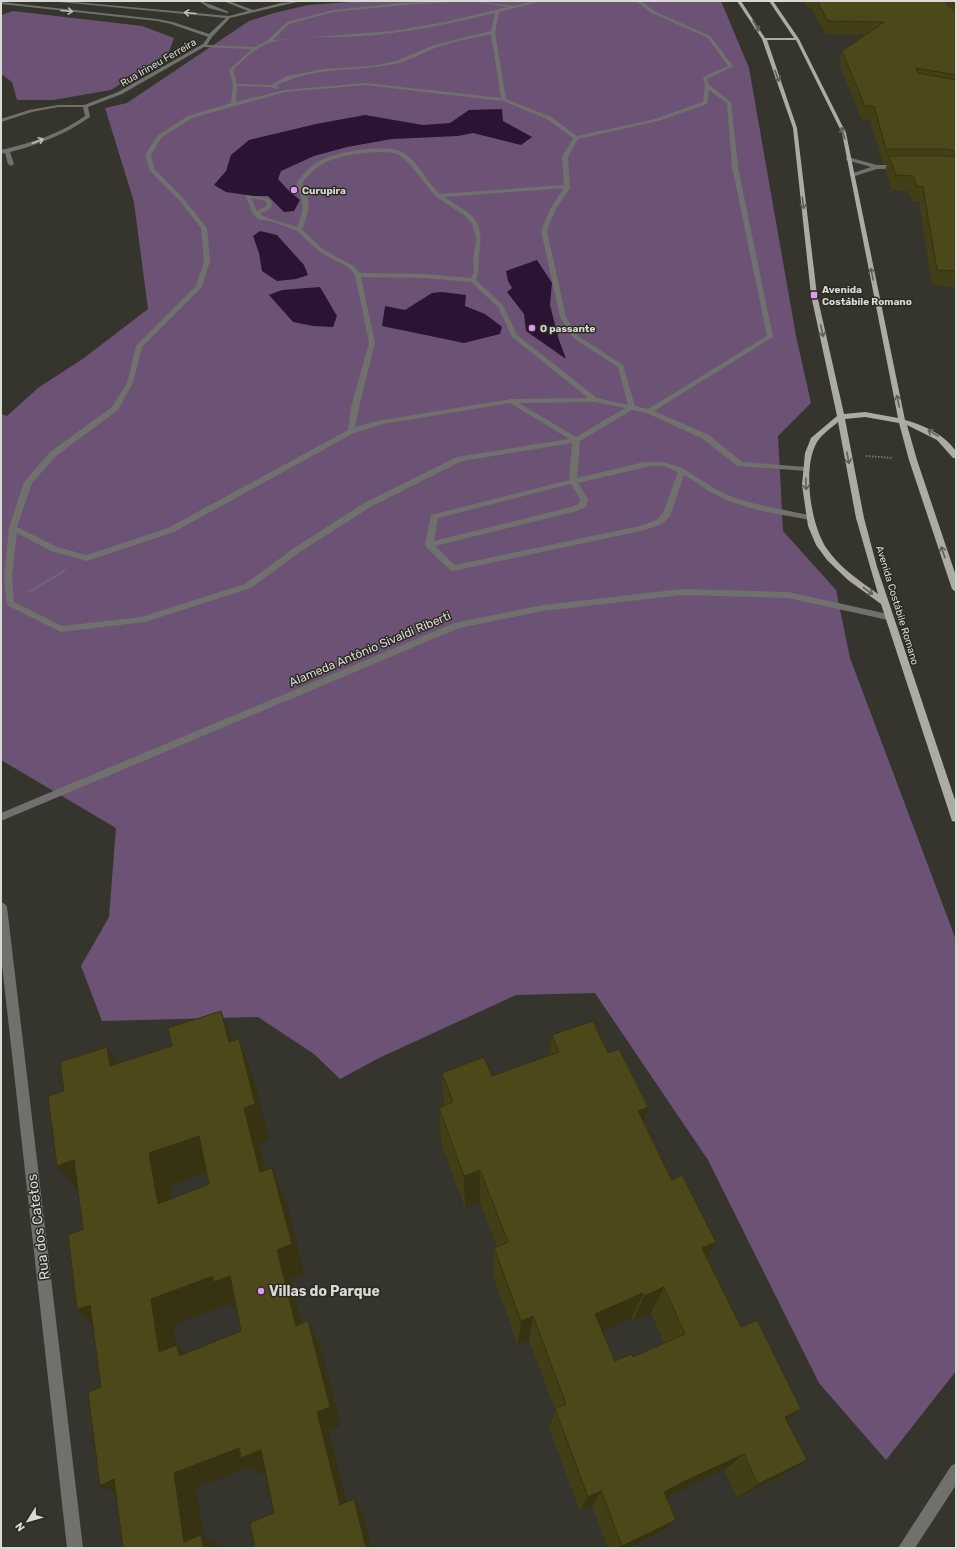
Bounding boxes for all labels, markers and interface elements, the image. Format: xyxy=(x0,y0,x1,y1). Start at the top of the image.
one-way arrow xyxy=(61,7,74,15)
one-way arrow xyxy=(184,10,197,17)
one-way arrow xyxy=(752,20,760,32)
street label: Rua Irineu Ferreira xyxy=(118,36,199,89)
one-way arrow xyxy=(774,70,781,83)
one-way arrow xyxy=(839,127,846,140)
one-way arrow xyxy=(32,137,44,144)
marker: Curupira xyxy=(289,185,299,195)
place label: Curupira xyxy=(302,185,346,197)
one-way arrow xyxy=(800,196,807,209)
one-way arrow xyxy=(868,268,876,281)
place label: Avenida Costábile Romano xyxy=(822,284,912,308)
marker: Avenida Costábile Romano xyxy=(809,290,819,300)
marker: O passante xyxy=(527,323,537,333)
place label: O passante xyxy=(540,323,595,335)
one-way arrow xyxy=(818,324,826,337)
one-way arrow xyxy=(894,395,902,408)
one-way arrow xyxy=(927,429,939,437)
one-way arrow xyxy=(845,452,853,465)
one-way arrow xyxy=(802,477,810,490)
street label: Avenida Costábile Romano xyxy=(873,544,921,667)
one-way arrow xyxy=(939,547,947,559)
one-way arrow xyxy=(863,587,874,595)
street label: Alameda Antônio Sivaldi Riberti xyxy=(287,608,453,689)
street label: Rua dos Catetos xyxy=(24,1173,53,1281)
place label: Villas do Parque xyxy=(269,1283,380,1300)
marker: Villas do Parque xyxy=(256,1286,266,1296)
north arrow xyxy=(8,1501,48,1541)
text: N xyxy=(13,1520,28,1534)

